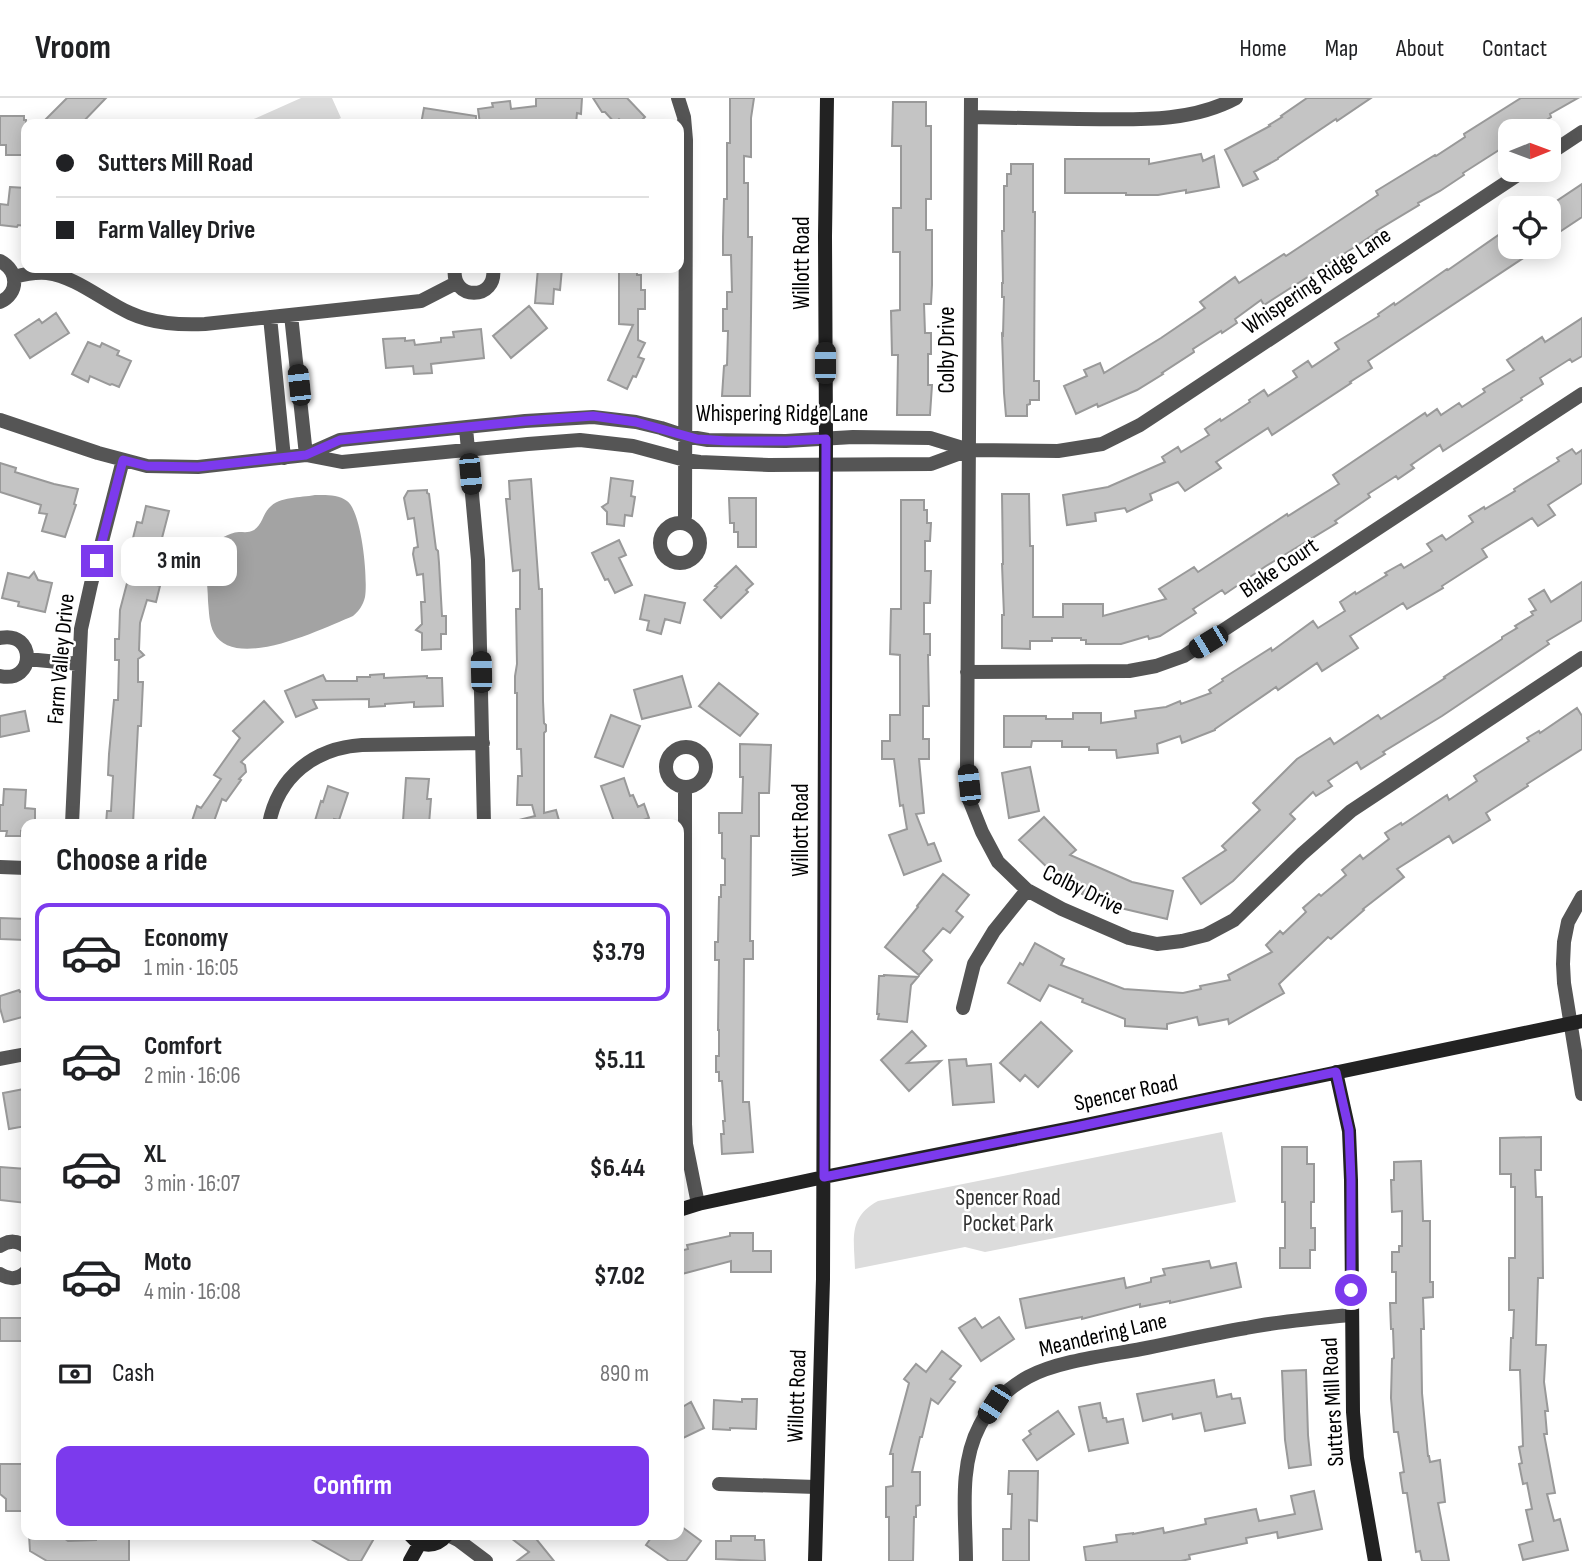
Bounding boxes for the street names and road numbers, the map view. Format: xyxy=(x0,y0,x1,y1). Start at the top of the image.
street label: Willott Road xyxy=(788,216,816,310)
street label: Whispering Ridge Lane xyxy=(1238,221,1396,341)
street label: Colby Drive xyxy=(933,307,961,393)
street label: Whispering Ridge Lane xyxy=(696,400,868,428)
street label: Blake Court xyxy=(1234,532,1324,604)
street label: Farm Valley Drive xyxy=(41,593,81,725)
street label: Willott Road xyxy=(787,783,815,877)
street label: Colby Drive xyxy=(1038,858,1128,922)
street label: Spencer Road xyxy=(1072,1068,1180,1118)
street label: Meandering Lane xyxy=(1036,1307,1170,1363)
street label: Sutters Mill Road xyxy=(1316,1337,1350,1467)
street label: Willott Road xyxy=(781,1349,813,1443)

